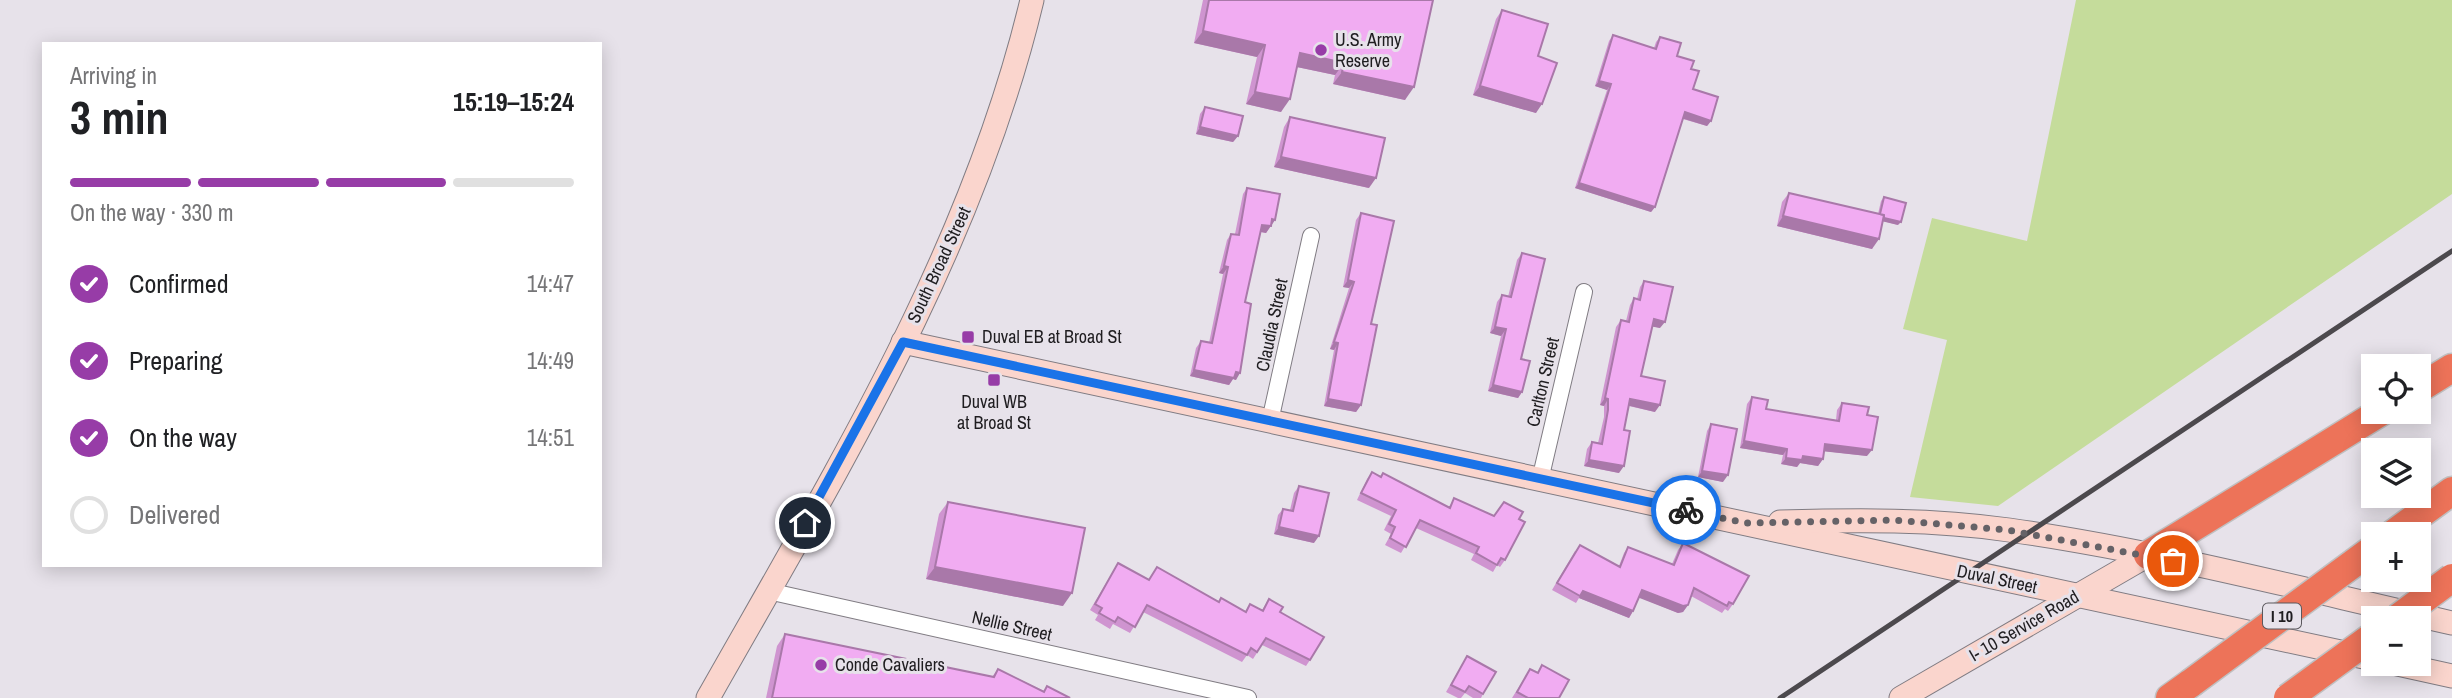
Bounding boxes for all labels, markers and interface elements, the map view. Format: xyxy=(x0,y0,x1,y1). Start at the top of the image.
place label: U.S. Army Reserve xyxy=(1335,27,1402,73)
marker: U.S. Army Reserve xyxy=(1313,42,1329,58)
text: Arriving in xyxy=(70,60,157,91)
text: 15:19–15:24 xyxy=(453,84,574,119)
text: 3 min xyxy=(70,86,169,148)
text: On the way · 330 m xyxy=(70,197,234,228)
street label: South Broad Street xyxy=(901,203,976,327)
icon: check xyxy=(70,265,108,303)
text: Confirmed xyxy=(129,266,229,301)
text: 14:47 xyxy=(527,268,574,299)
street label: Claudia Street xyxy=(1249,276,1294,374)
place label: Duval EB at Broad St xyxy=(982,324,1121,349)
marker: Duval EB at Broad St xyxy=(960,329,976,345)
street label: Carlton Street xyxy=(1520,335,1565,429)
icon: check xyxy=(70,342,108,380)
text: Preparing xyxy=(129,343,223,378)
text: 14:49 xyxy=(527,345,574,376)
map controls xyxy=(2361,354,2431,676)
button: locate xyxy=(2361,354,2431,424)
marker: Duval WB at Broad St xyxy=(986,372,1002,388)
place label: Duval WB at Broad St xyxy=(957,389,1031,435)
icon: check xyxy=(70,419,108,457)
text: On the way xyxy=(129,420,237,455)
text: 14:51 xyxy=(527,422,574,453)
button: layers xyxy=(2361,438,2431,508)
courier xyxy=(1651,475,1721,545)
icon: bike xyxy=(1667,491,1705,529)
pin xyxy=(775,493,835,553)
text: Delivered xyxy=(129,497,220,532)
icon: home xyxy=(786,504,824,542)
button: + xyxy=(2361,522,2431,592)
pin xyxy=(2143,531,2203,591)
icon: bag xyxy=(2154,542,2192,580)
street label: Duval Street xyxy=(1955,558,2039,599)
street label: I- 10 Service Road xyxy=(1964,584,2083,667)
street label: Nellie Street xyxy=(970,604,1054,647)
road number: I 10 xyxy=(2263,604,2301,628)
button: − xyxy=(2361,606,2431,676)
place label: Conde Cavaliers xyxy=(835,652,945,677)
marker: Conde Cavaliers xyxy=(813,657,829,673)

